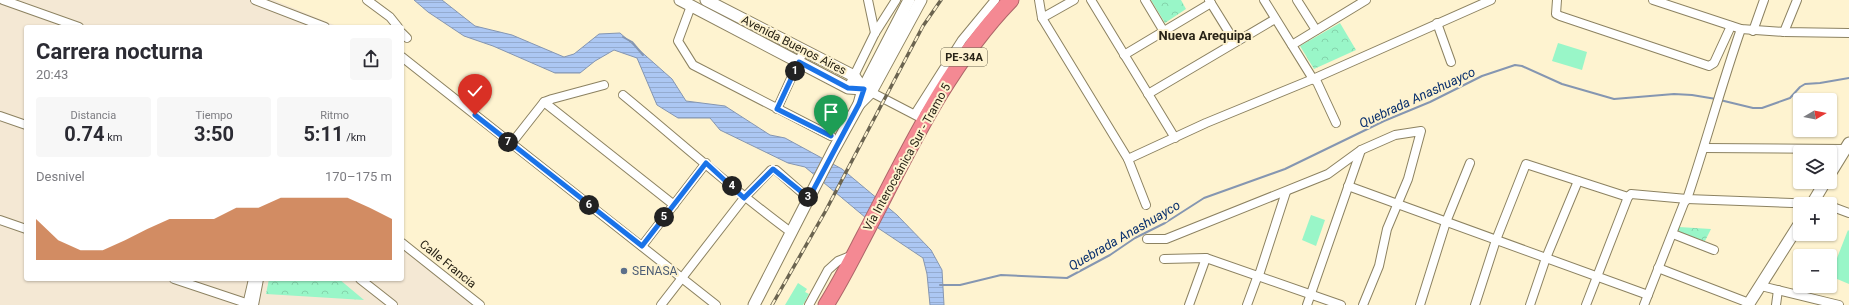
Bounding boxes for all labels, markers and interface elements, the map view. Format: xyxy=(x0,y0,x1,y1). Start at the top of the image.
street label: Avenida Buenos Aires xyxy=(739,12,849,78)
district label: Nueva Arequipa xyxy=(1159,28,1251,43)
button: share xyxy=(350,38,392,80)
text: Carrera nocturna xyxy=(36,39,203,64)
road number: PE-34A xyxy=(941,48,987,66)
pin: 1 xyxy=(785,61,805,81)
text: 1 xyxy=(792,64,798,77)
water label: Quebrada Anashuayco xyxy=(1357,64,1478,131)
text: 20:43 xyxy=(36,67,68,82)
pin xyxy=(458,74,492,115)
icon: check xyxy=(464,80,486,102)
street label: Vía Interoceánica Sur - Tramo 5 xyxy=(860,81,954,233)
north arrow xyxy=(1793,93,1837,137)
map controls xyxy=(1793,93,1837,293)
pin xyxy=(814,95,848,136)
icon: arrive xyxy=(820,101,842,123)
text: Distancia xyxy=(71,109,116,122)
text: Tiempo xyxy=(195,109,233,122)
text: Ritmo xyxy=(320,109,349,122)
text: 0.74 xyxy=(64,122,104,146)
text: 3:50 xyxy=(194,122,234,146)
text: 5:11 xyxy=(303,122,343,146)
text: km xyxy=(104,131,122,144)
text: /km xyxy=(343,131,366,144)
pin: 7 xyxy=(498,132,518,152)
text: 7 xyxy=(505,135,511,148)
button: layers xyxy=(1793,145,1837,189)
text: Desnivel xyxy=(36,169,85,184)
text: 170–175 m xyxy=(325,169,392,184)
pin: 4 xyxy=(722,176,742,196)
text: 4 xyxy=(729,179,735,192)
pin: 3 xyxy=(798,187,818,207)
text: 3 xyxy=(805,190,811,203)
pin: 6 xyxy=(579,195,599,215)
water label: Quebrada Anashuayco xyxy=(1066,197,1183,274)
button: + xyxy=(1793,197,1837,241)
text: 6 xyxy=(586,198,592,211)
pin: 5 xyxy=(654,207,674,227)
text: 5 xyxy=(661,210,667,223)
street label: Calle Francia xyxy=(417,237,479,291)
button: − xyxy=(1793,249,1837,293)
place label: SENASA xyxy=(632,264,678,278)
marker: SENASA xyxy=(619,266,629,276)

